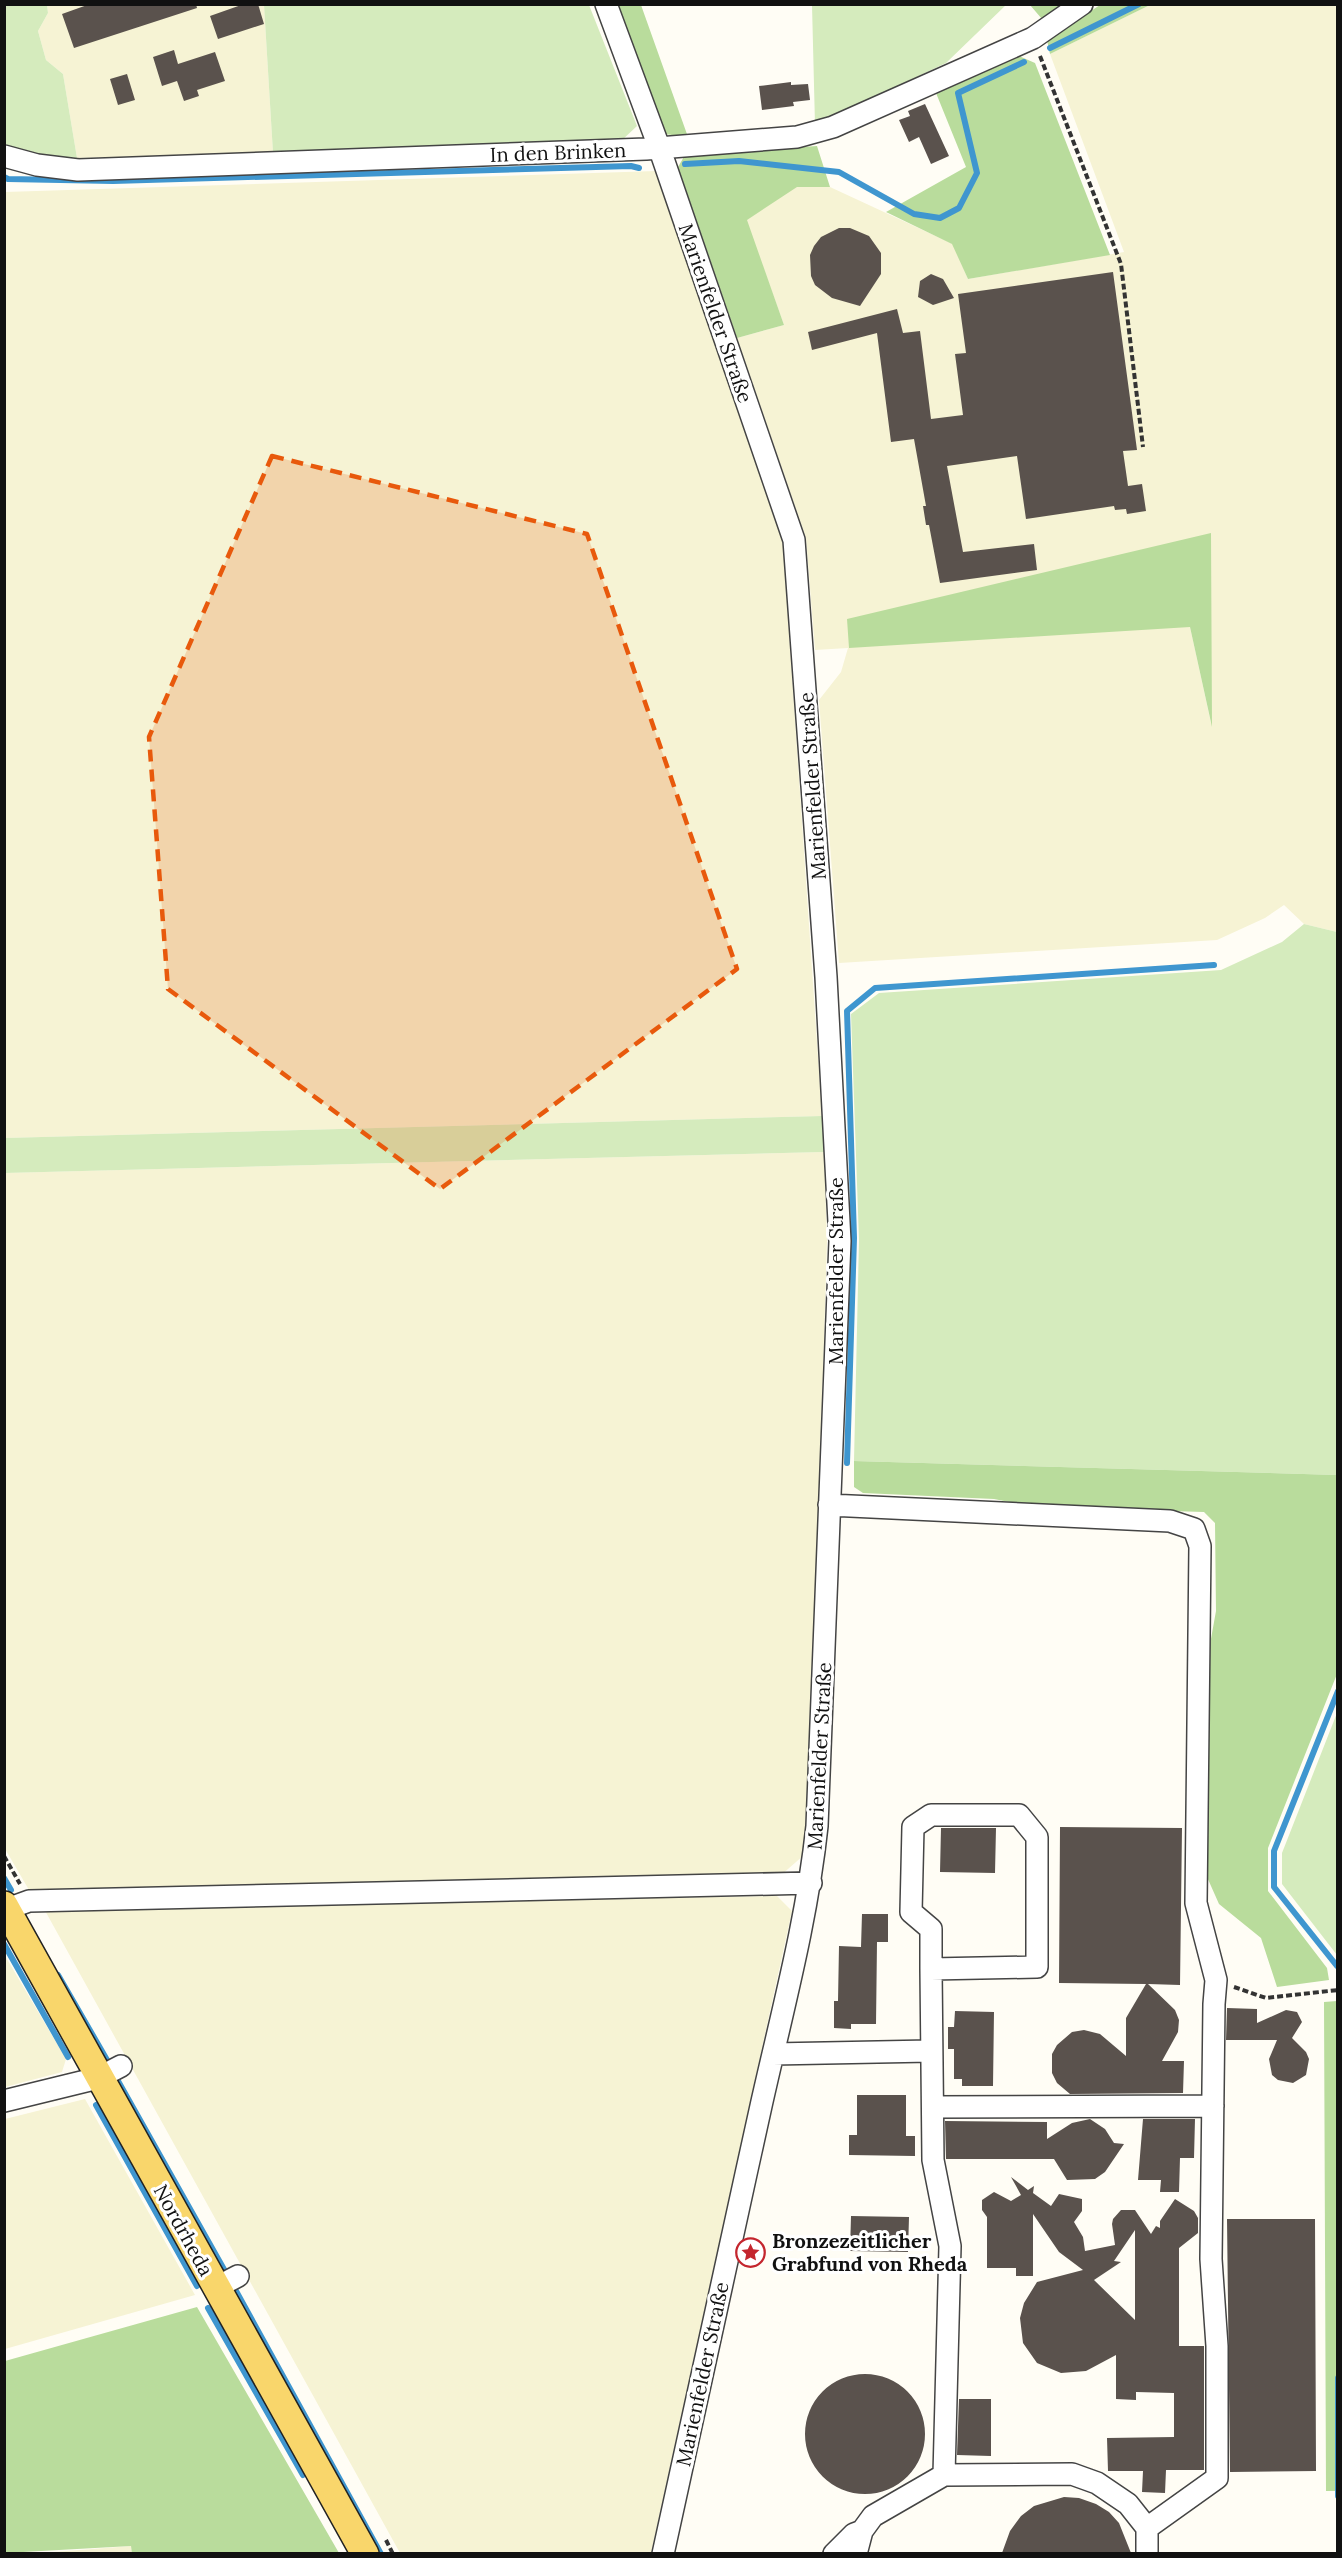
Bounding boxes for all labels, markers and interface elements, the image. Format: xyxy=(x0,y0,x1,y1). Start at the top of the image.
street label: In den Brinken xyxy=(489,137,627,167)
street label: Marienfelder Straße xyxy=(674,220,758,406)
street label: Marienfelder Straße xyxy=(793,691,831,881)
street label: Marienfelder Straße xyxy=(823,1177,848,1365)
street label: Marienfelder Straße xyxy=(802,1661,836,1850)
street label: Nordrheda xyxy=(149,2180,219,2280)
place label: Bronzezeitlicher Grabfund von Rheda xyxy=(772,2228,968,2276)
place icon: Bronzezeitlicher Grabfund von Rheda xyxy=(735,2236,767,2268)
street label: Marienfelder Straße xyxy=(670,2279,734,2468)

